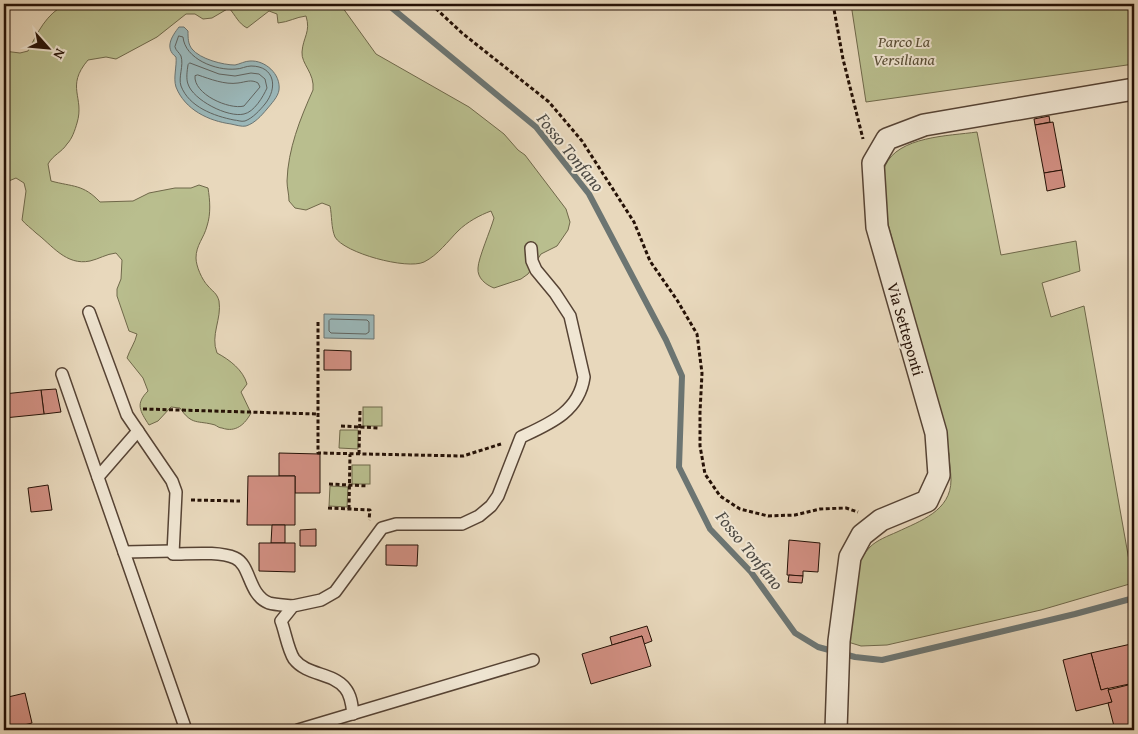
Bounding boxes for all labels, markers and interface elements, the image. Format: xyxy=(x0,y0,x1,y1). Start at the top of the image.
north arrow xyxy=(22,22,72,72)
park label: Parco La Versiliana xyxy=(873,29,936,71)
text: N xyxy=(48,45,71,63)
water label: Fosso Tonfano xyxy=(530,106,612,198)
street label: Via Setteponti xyxy=(881,279,931,379)
water label: Fosso Tonfano xyxy=(709,504,791,596)

